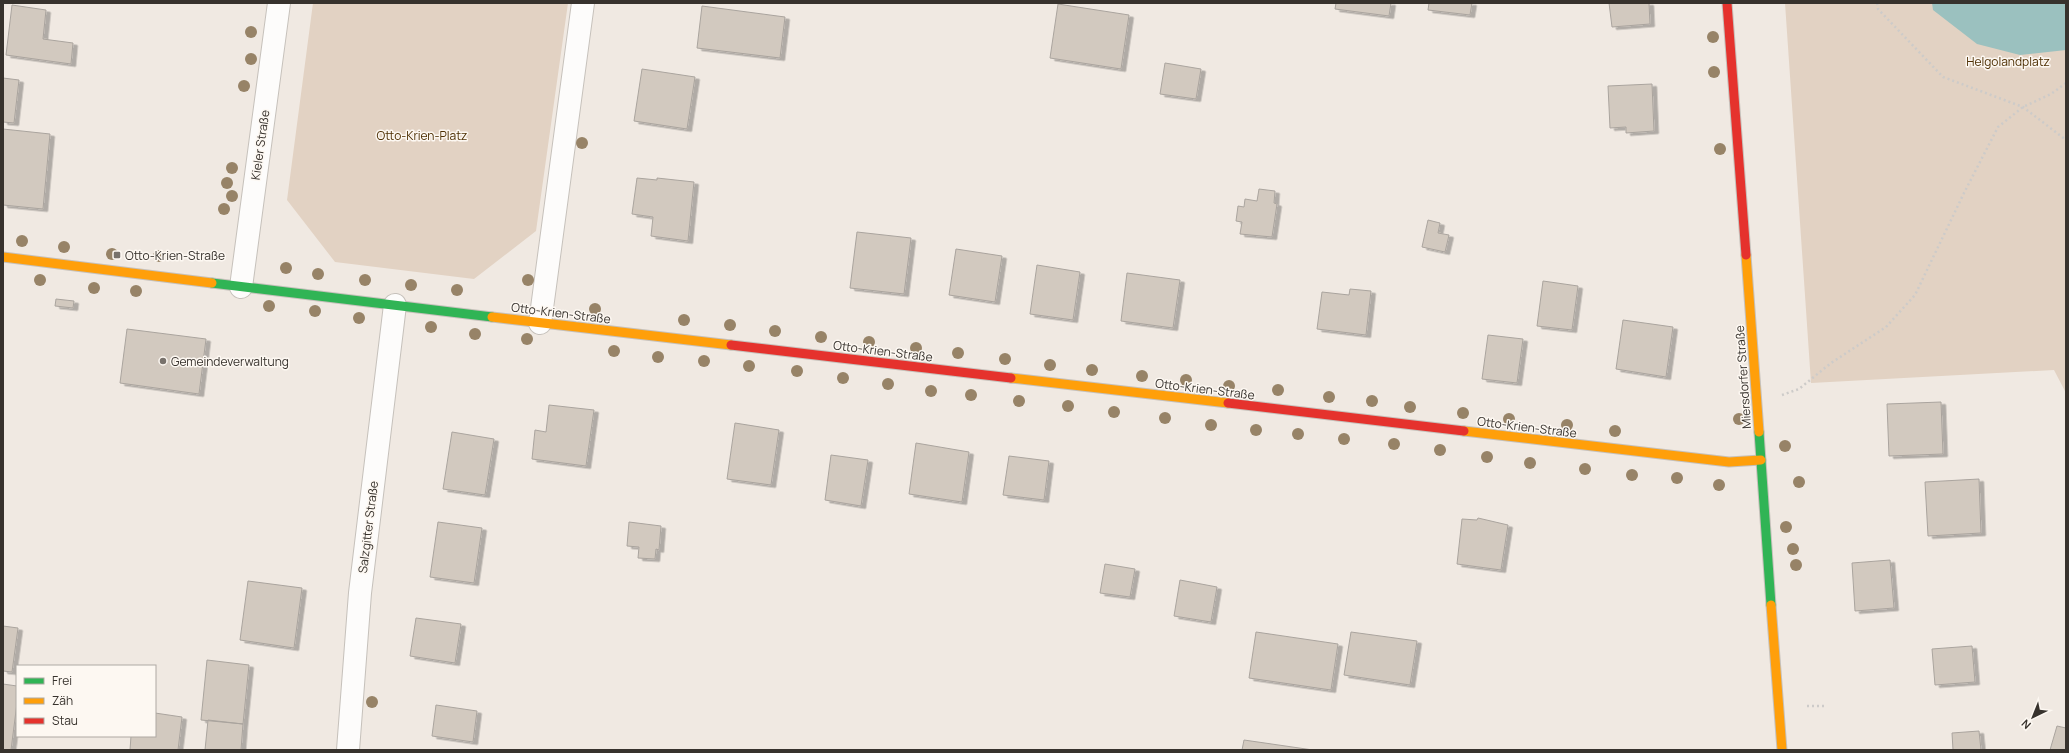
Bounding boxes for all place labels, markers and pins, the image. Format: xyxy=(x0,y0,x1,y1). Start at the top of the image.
place label: Otto-Krien-Straße xyxy=(125,247,225,264)
marker: Otto-Krien-Straße xyxy=(112,250,122,260)
place label: Gemeindeverwaltung xyxy=(171,353,289,370)
marker: Gemeindeverwaltung xyxy=(158,356,168,366)

